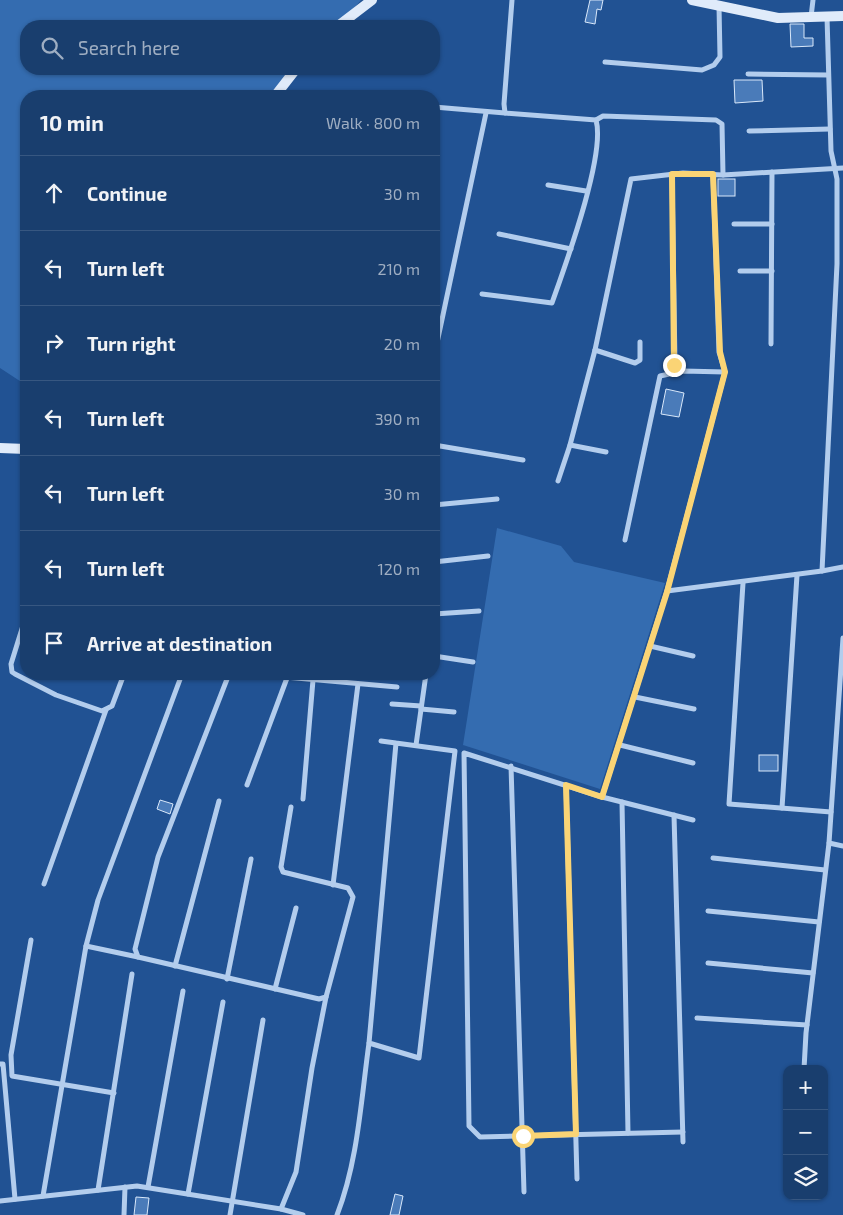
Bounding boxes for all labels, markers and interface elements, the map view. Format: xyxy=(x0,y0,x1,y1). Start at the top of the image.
search box xyxy=(20,20,440,75)
icon: search xyxy=(38,34,66,62)
text: Search here xyxy=(78,36,180,59)
text: 10 min xyxy=(40,110,104,135)
text: Walk · 800 m xyxy=(326,113,420,132)
icon: ahead xyxy=(40,179,68,207)
text: Continue xyxy=(87,182,167,205)
text: 30 m xyxy=(384,184,420,203)
icon: left xyxy=(40,254,68,282)
text: Turn left xyxy=(87,257,164,280)
text: 210 m xyxy=(377,259,420,278)
icon: right xyxy=(40,329,68,357)
text: Turn right xyxy=(87,332,175,355)
text: 20 m xyxy=(384,334,420,353)
route end xyxy=(663,354,686,377)
icon: left xyxy=(40,404,68,432)
text: Turn left xyxy=(87,407,164,430)
text: 390 m xyxy=(375,409,420,428)
icon: left xyxy=(40,479,68,507)
text: Turn left xyxy=(87,482,164,505)
text: 30 m xyxy=(384,484,420,503)
icon: left xyxy=(40,554,68,582)
text: Turn left xyxy=(87,557,164,580)
text: 120 m xyxy=(377,559,420,578)
icon: arrive xyxy=(40,629,68,657)
text: Arrive at destination xyxy=(87,632,272,655)
map controls xyxy=(783,1065,828,1200)
button: + xyxy=(783,1065,828,1110)
button: − xyxy=(783,1110,828,1155)
route start xyxy=(512,1125,535,1148)
button: layers xyxy=(783,1155,828,1200)

